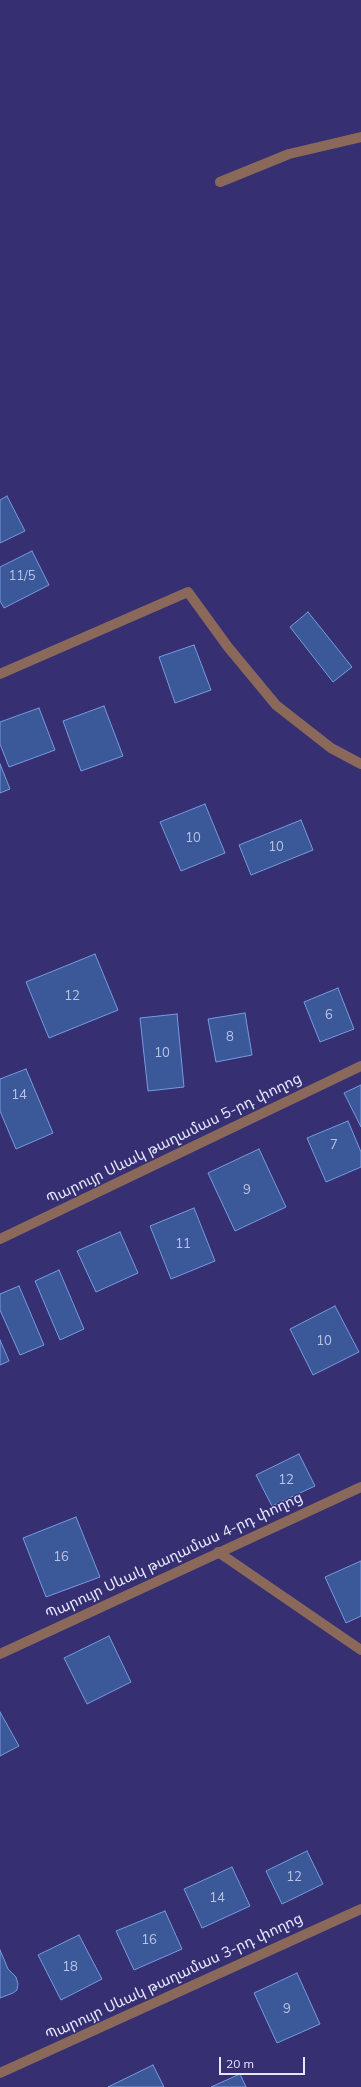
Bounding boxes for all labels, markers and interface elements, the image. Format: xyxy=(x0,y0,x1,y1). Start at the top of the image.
house number: 11/5 xyxy=(8,568,36,584)
house number: 10 xyxy=(185,830,201,846)
house number: 10 xyxy=(268,839,284,855)
house number: 12 xyxy=(64,988,80,1004)
house number: 6 xyxy=(325,1007,333,1023)
house number: 8 xyxy=(226,1029,234,1045)
house number: 10 xyxy=(154,1045,170,1061)
street label: Պարույր Սևակ թաղամաս 5-րդ փողոց xyxy=(43,1069,305,1209)
house number: 14 xyxy=(11,1087,27,1103)
house number: 7 xyxy=(330,1137,338,1153)
house number: 9 xyxy=(243,1182,251,1198)
house number: 11 xyxy=(175,1236,191,1252)
house number: 10 xyxy=(316,1333,332,1349)
house number: 12 xyxy=(278,1472,294,1488)
street label: Պարույր Սևակ թաղամաս 4-րդ փողոց xyxy=(43,1488,305,1624)
house number: 16 xyxy=(53,1549,69,1565)
house number: 12 xyxy=(286,1869,302,1885)
house number: 14 xyxy=(209,1890,225,1906)
street label: Պարույր Սևակ թաղամաս 3-րդ փողոց xyxy=(43,1909,305,2045)
house number: 16 xyxy=(141,1932,157,1948)
house number: 18 xyxy=(62,1959,78,1975)
house number: 9 xyxy=(283,2001,291,2017)
scale bar xyxy=(221,2049,307,2075)
text: 20 m xyxy=(226,2056,254,2071)

